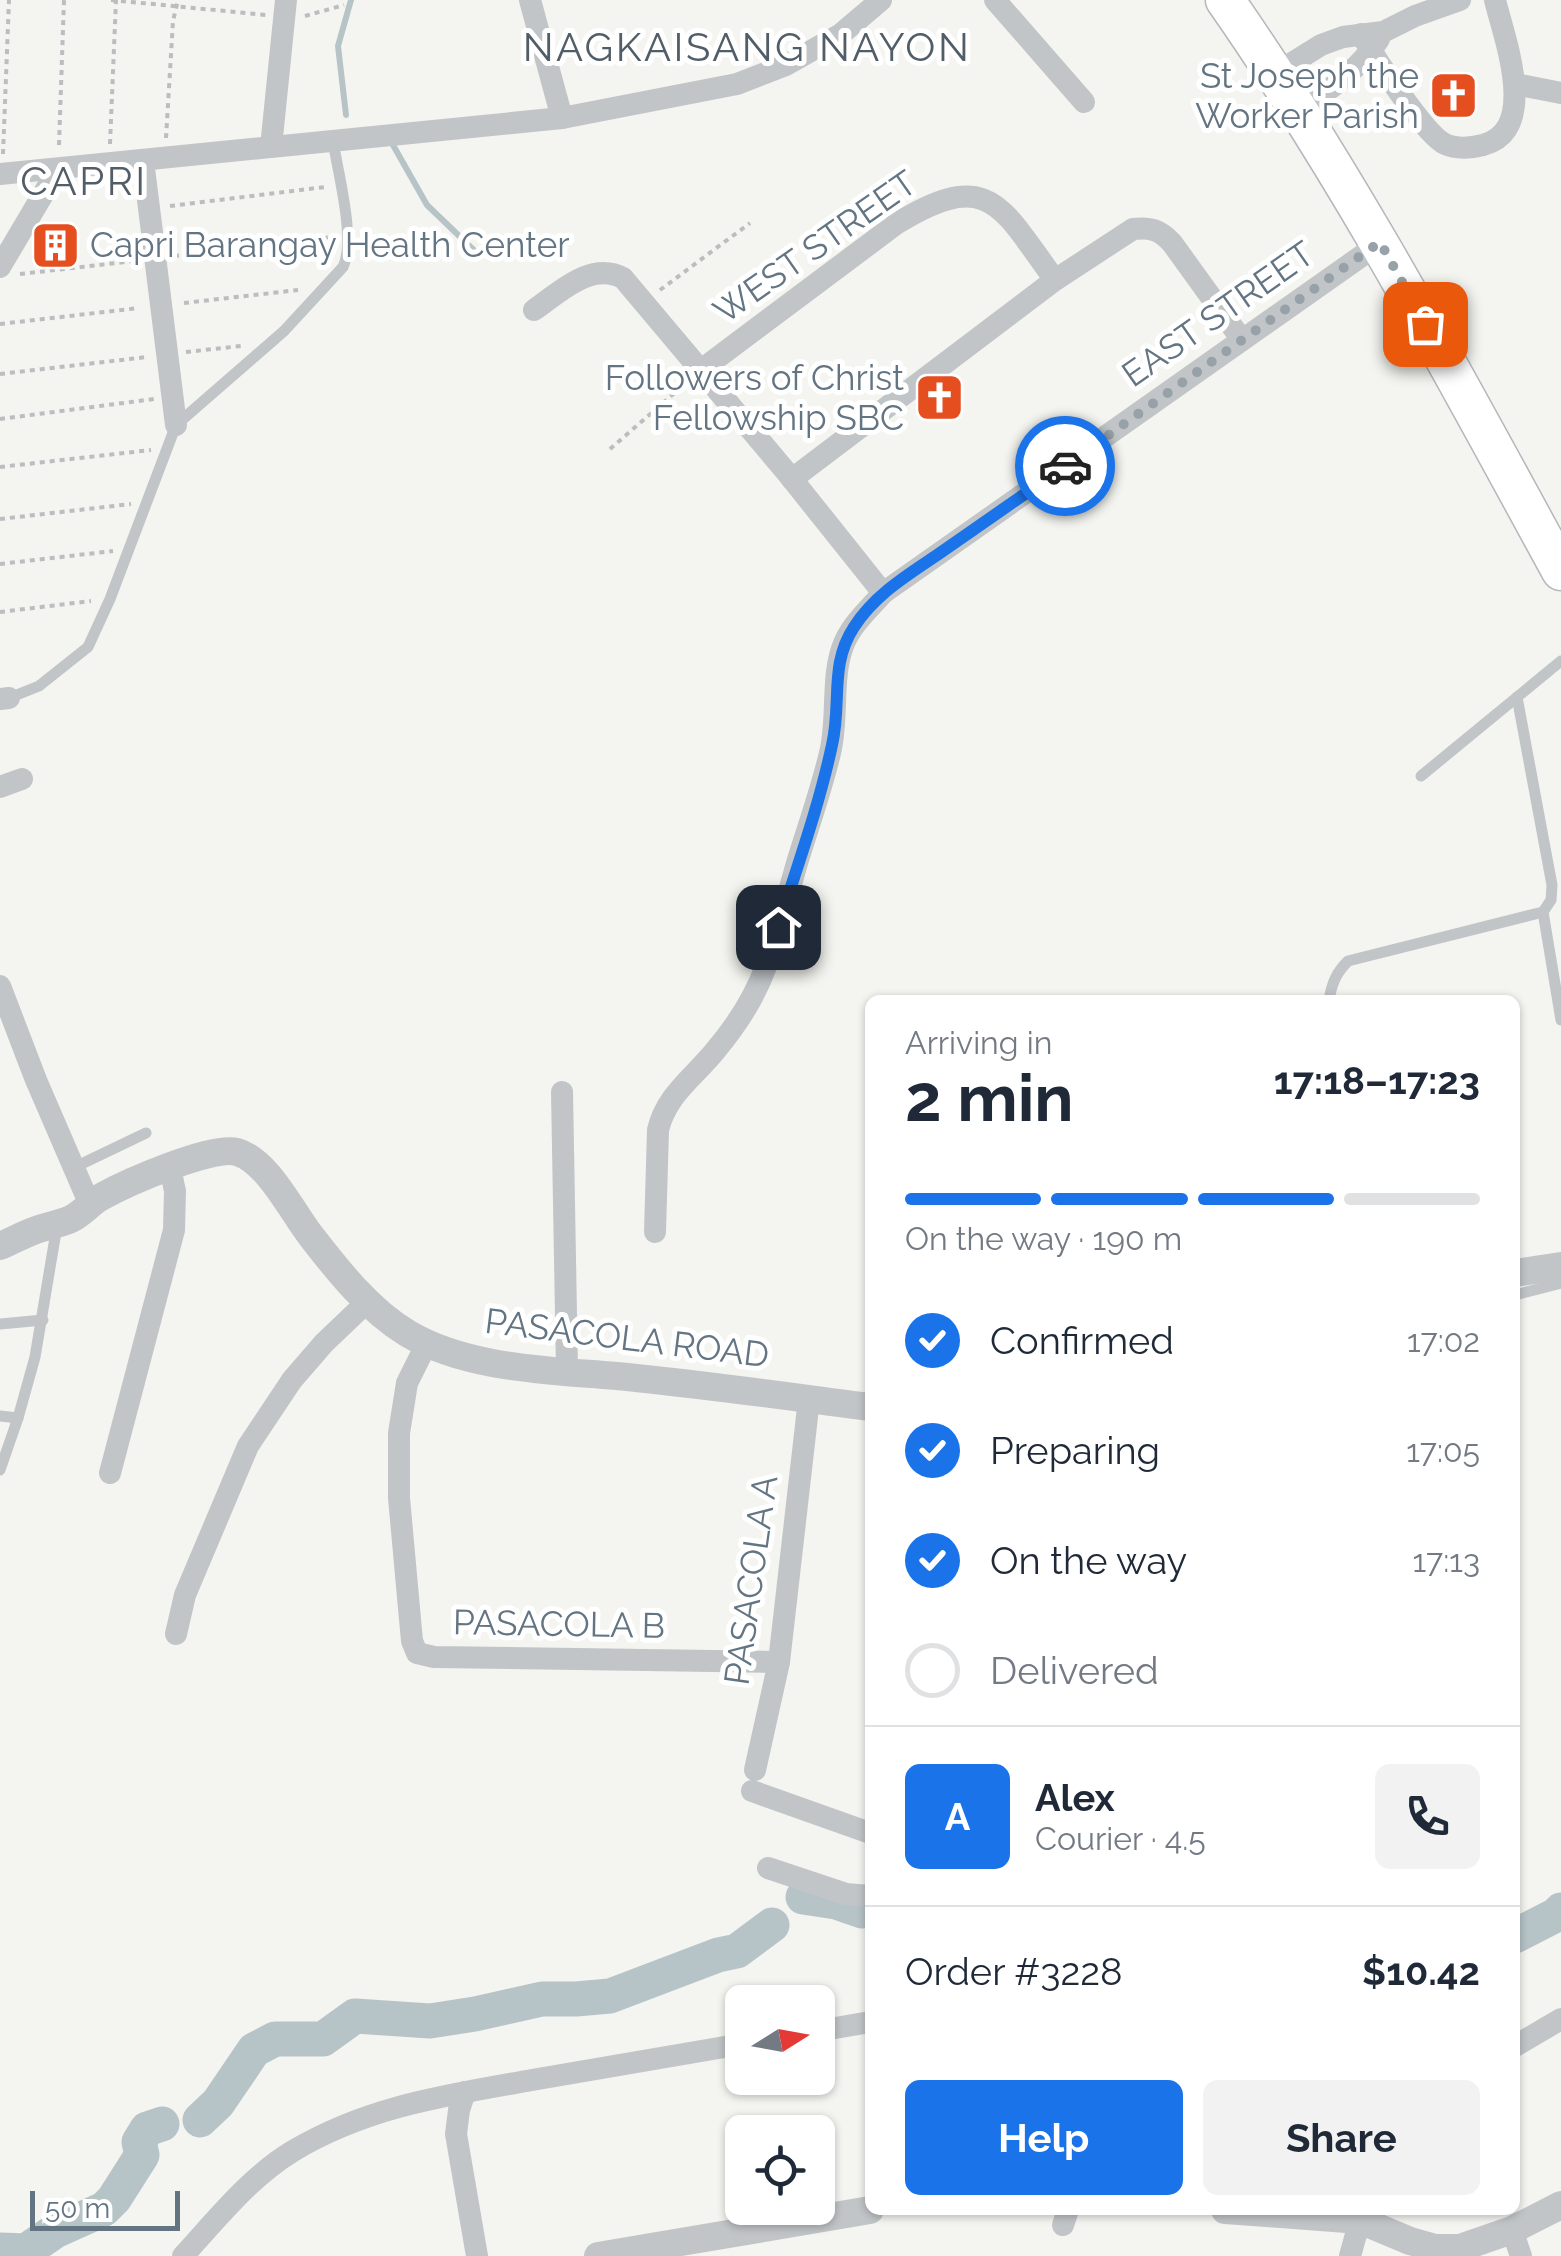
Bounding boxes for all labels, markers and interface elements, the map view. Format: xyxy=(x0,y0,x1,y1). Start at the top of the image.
district label: NAGKAISANG NAYON xyxy=(523,23,971,70)
place label: St Joseph the Worker Parish xyxy=(1195,55,1419,136)
church icon: St Joseph the Worker Parish xyxy=(1428,70,1480,122)
district label: CAPRI xyxy=(20,157,148,204)
street label: WEST STREET xyxy=(706,162,924,332)
building icon: Capri Barangay Health Center xyxy=(29,219,81,271)
place label: Capri Barangay Health Center xyxy=(90,224,569,265)
street label: EAST STREET xyxy=(1114,232,1321,395)
pin xyxy=(1383,282,1468,367)
icon: bag xyxy=(1398,297,1453,352)
place label: Followers of Christ Fellowship SBC xyxy=(605,357,904,438)
church icon: Followers of Christ Fellowship SBC xyxy=(913,372,965,424)
courier xyxy=(1015,416,1115,516)
icon: car xyxy=(1038,439,1093,494)
pin xyxy=(736,885,821,970)
icon: home xyxy=(751,900,806,955)
text: Arriving in xyxy=(905,1024,1052,1061)
text: 17:18–17:23 xyxy=(1274,1058,1480,1103)
text: 2 min xyxy=(905,1060,1074,1136)
text: On the way · 190 m xyxy=(905,1220,1182,1257)
street label: PASACOLA ROAD xyxy=(483,1300,771,1375)
icon: check xyxy=(905,1313,960,1368)
text: Confirmed xyxy=(990,1318,1174,1363)
text: 17:02 xyxy=(1407,1322,1480,1359)
icon: check xyxy=(905,1423,960,1478)
text: Preparing xyxy=(990,1428,1160,1473)
text: 17:05 xyxy=(1406,1432,1480,1469)
street label: PASACOLA A xyxy=(715,1472,786,1687)
icon: check xyxy=(905,1533,960,1588)
text: On the way xyxy=(990,1538,1187,1583)
text: 17:13 xyxy=(1413,1542,1480,1579)
street label: PASACOLA B xyxy=(453,1601,665,1646)
text: Delivered xyxy=(990,1648,1159,1693)
button: phone xyxy=(1375,1764,1480,1869)
text: Alex xyxy=(1035,1775,1115,1820)
text: A xyxy=(945,1794,970,1839)
text: Courier · 4.5 xyxy=(1035,1820,1206,1857)
text: Order #3228 xyxy=(905,1949,1123,1994)
text: $10.42 xyxy=(1362,1949,1480,1994)
north arrow xyxy=(725,1985,835,2095)
map controls xyxy=(725,1985,835,2225)
button: Help xyxy=(905,2080,1183,2195)
button: Share xyxy=(1203,2080,1480,2195)
button: locate xyxy=(725,2115,835,2225)
scale bar xyxy=(30,2186,180,2230)
text: 50 m xyxy=(45,2192,110,2225)

